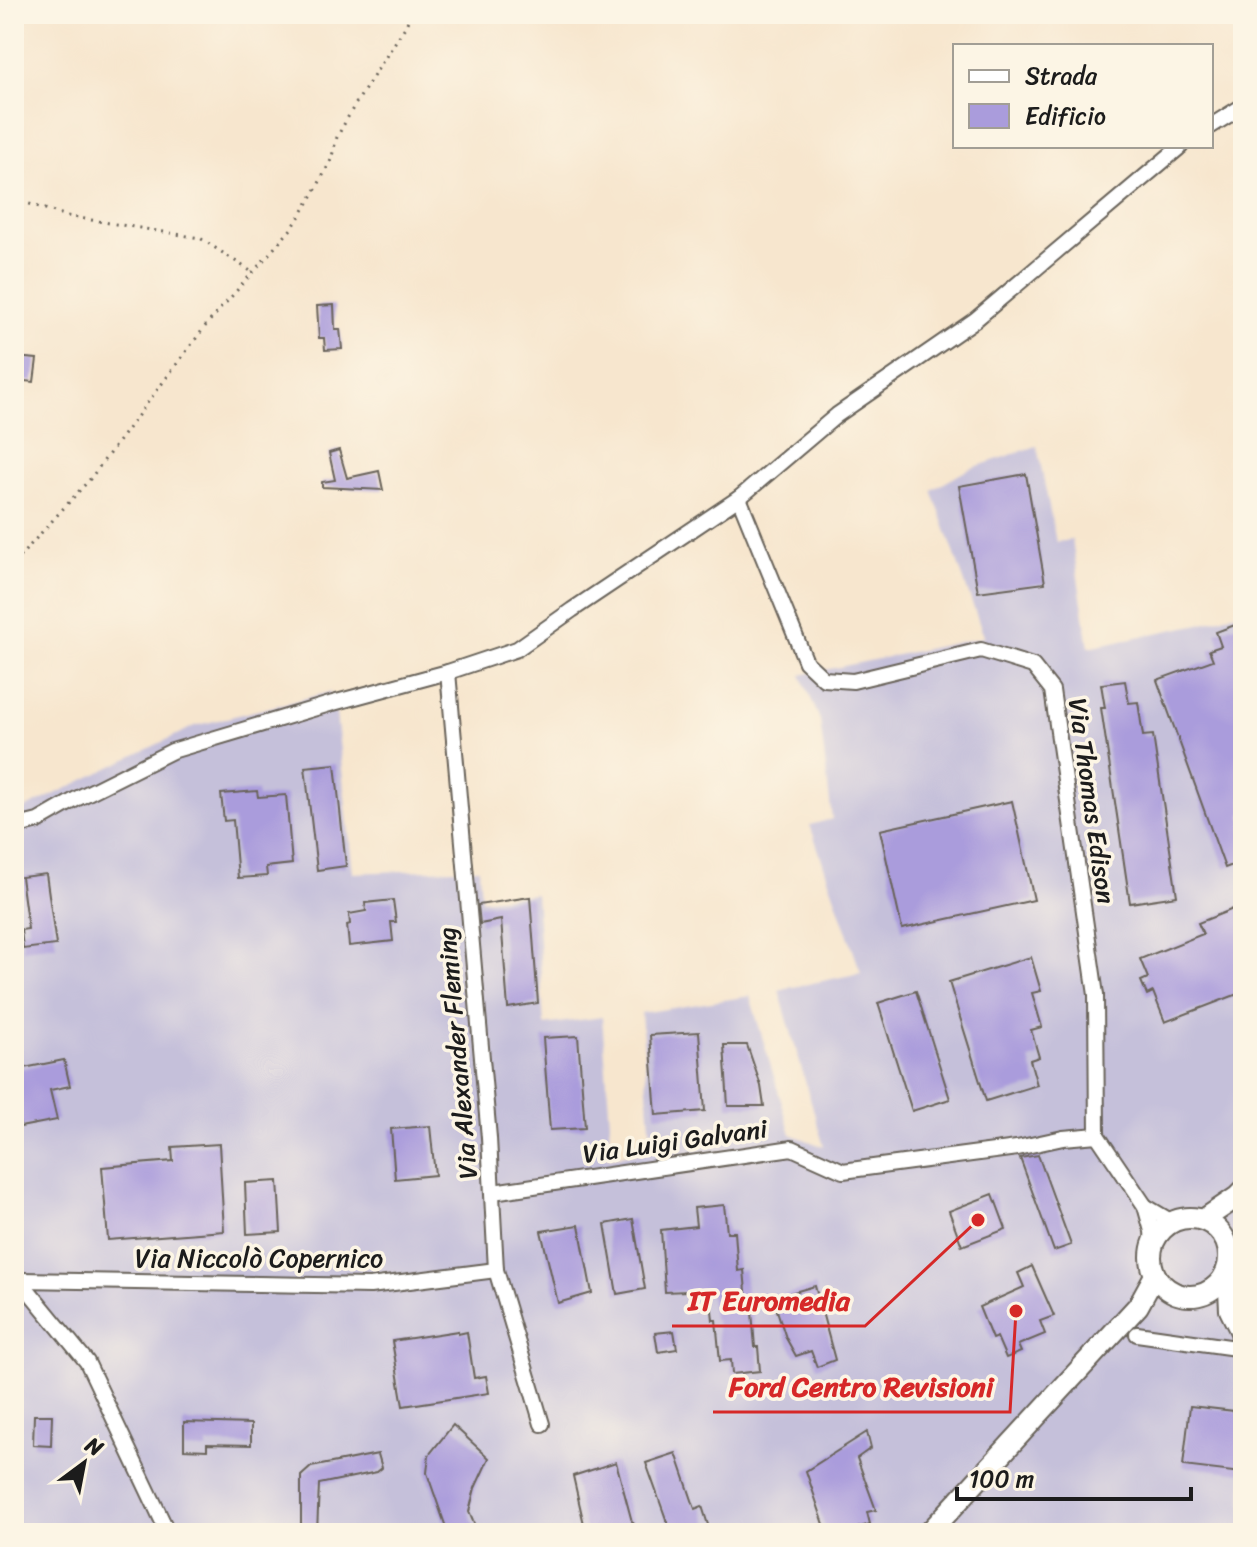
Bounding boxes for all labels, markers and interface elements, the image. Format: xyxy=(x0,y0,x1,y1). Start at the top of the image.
legend xyxy=(953,44,1213,148)
text: Strada xyxy=(1025,55,1098,97)
text: Edificio xyxy=(1025,95,1106,137)
street label: Via Thomas Edison xyxy=(1055,695,1129,907)
street label: Via Alexander Fleming xyxy=(423,925,491,1181)
street label: Via Luigi Galvani xyxy=(580,1105,771,1177)
street label: Via Niccolò Copernico xyxy=(135,1235,383,1281)
callout: IT Euromedia xyxy=(672,1274,865,1326)
text: IT Euromedia xyxy=(686,1276,851,1325)
callout: Ford Centro Revisioni xyxy=(713,1360,1010,1412)
text: Ford Centro Revisioni xyxy=(728,1362,995,1411)
north arrow xyxy=(44,1423,124,1503)
text: N xyxy=(77,1425,112,1467)
scale bar xyxy=(957,1451,1191,1501)
text: 100 m xyxy=(969,1458,1034,1500)

